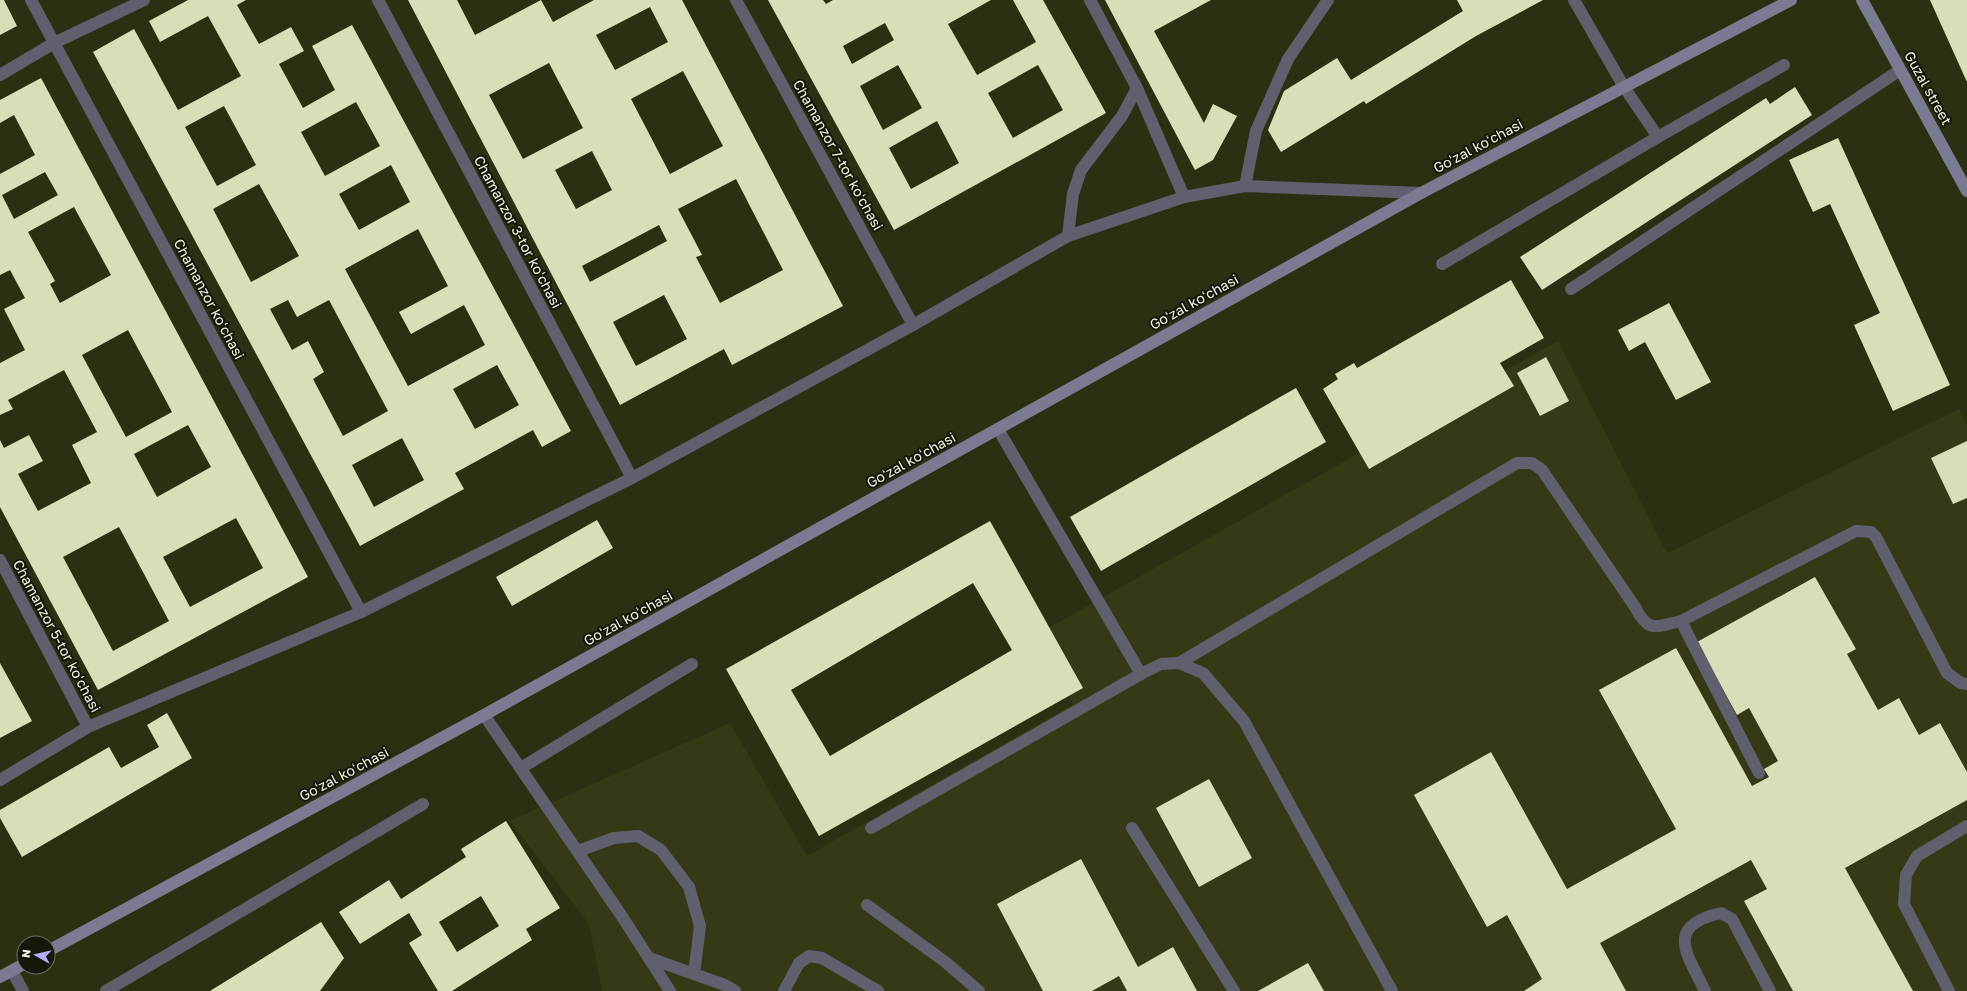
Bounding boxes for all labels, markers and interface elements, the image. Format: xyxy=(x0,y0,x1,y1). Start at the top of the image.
street label: Guzal street xyxy=(1901,48,1956,128)
street label: Chamanzor 7-tor koʻchasi xyxy=(790,76,887,233)
street label: Goʻzal koʻchasi xyxy=(1430,115,1525,176)
street label: Chamanzor 3-tor koʻchasi xyxy=(471,153,566,311)
street label: Chamanzor koʻchasi xyxy=(171,236,248,362)
street label: Goʻzal koʻchasi xyxy=(1146,270,1241,333)
street label: Goʻzal koʻchasi xyxy=(863,428,958,491)
street label: Chamanzor 5-tor koʻchasi xyxy=(10,557,105,715)
street label: Goʻzal koʻchasi xyxy=(580,586,675,649)
street label: Goʻzal koʻchasi xyxy=(296,743,391,804)
north arrow xyxy=(16,935,56,975)
text: N xyxy=(19,948,33,959)

